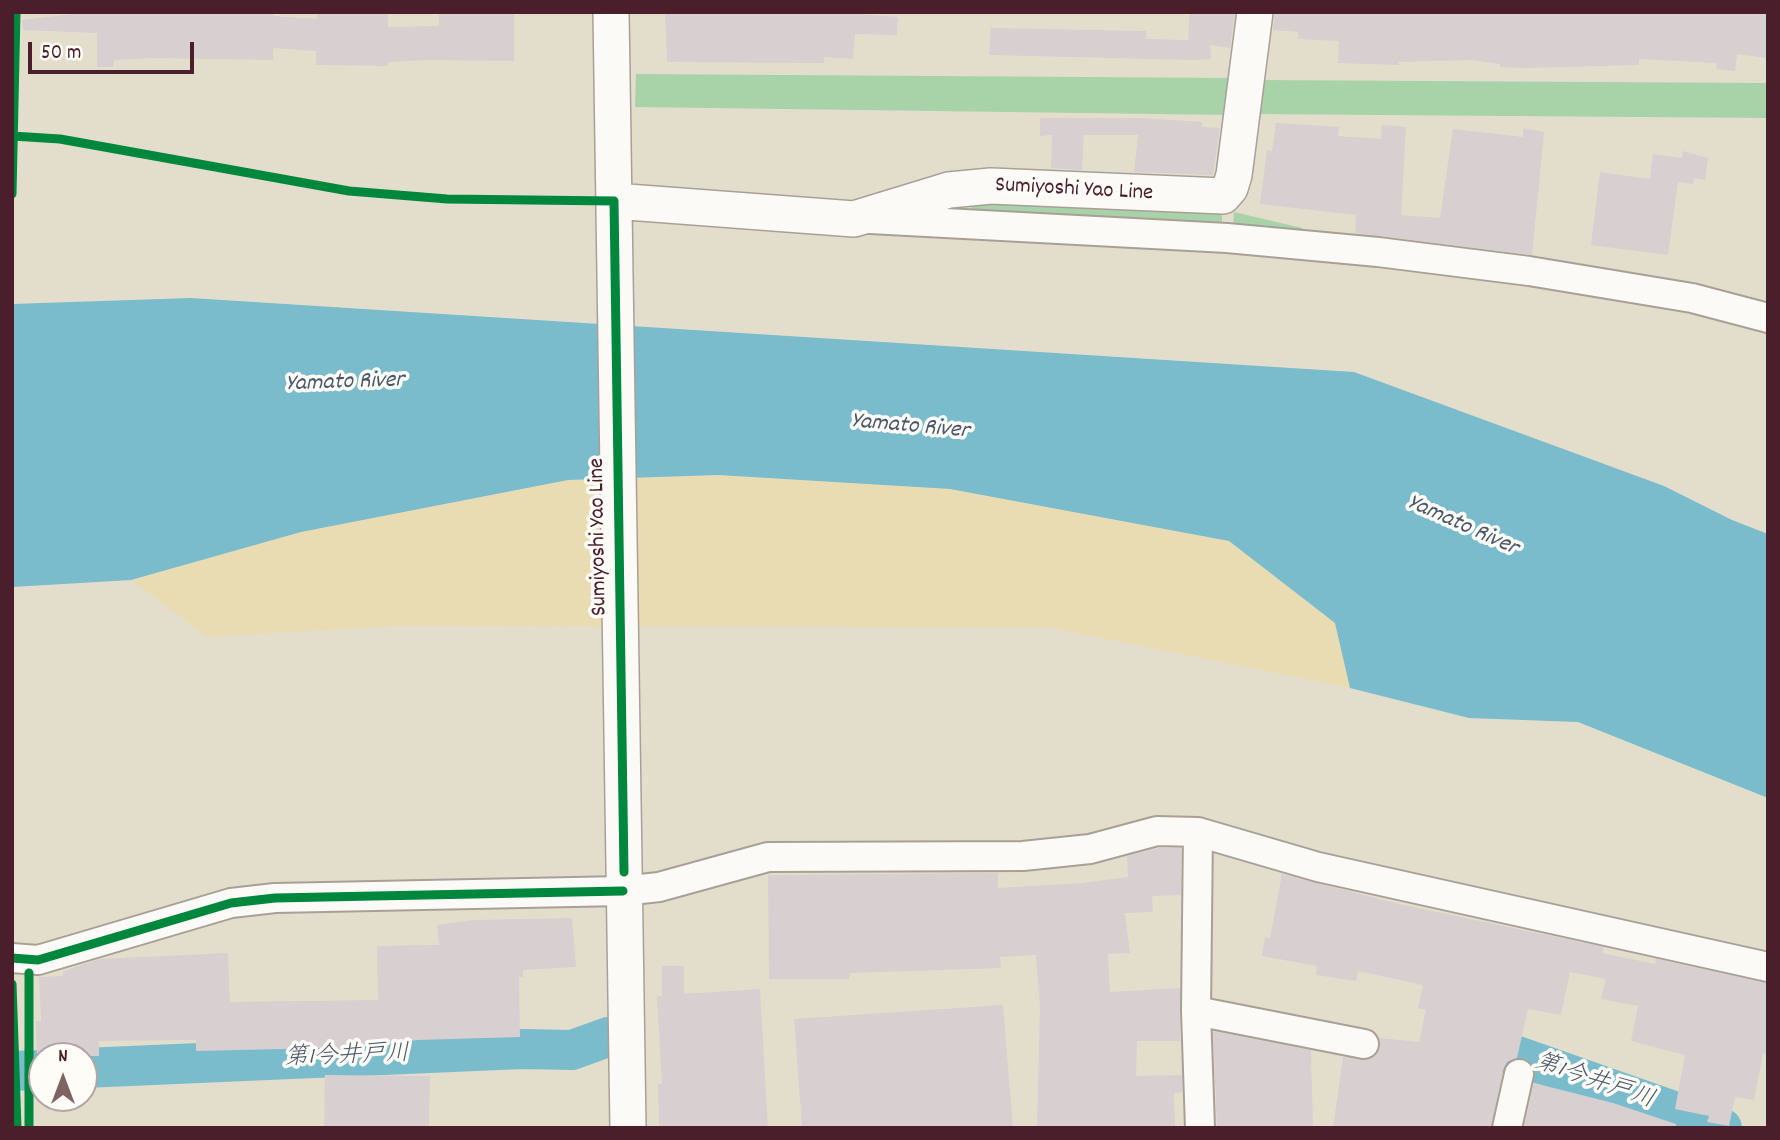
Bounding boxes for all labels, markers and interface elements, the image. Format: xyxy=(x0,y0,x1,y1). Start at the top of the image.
scale bar xyxy=(32,28,198,72)
text: 50 m xyxy=(41,39,81,69)
street label: Sumiyoshi Yao Line xyxy=(994,173,1154,209)
water label: Yamato River xyxy=(285,368,405,400)
water label: Yamato River xyxy=(850,408,970,448)
street label: Sumiyoshi Yao Line xyxy=(585,458,615,616)
water label: Yamato River xyxy=(1402,490,1522,564)
water label: 第1今井戸川 xyxy=(284,1041,410,1075)
north arrow xyxy=(28,1042,98,1112)
text: N xyxy=(58,1044,68,1071)
water label: 第1今井戸川 xyxy=(1530,1049,1658,1117)

